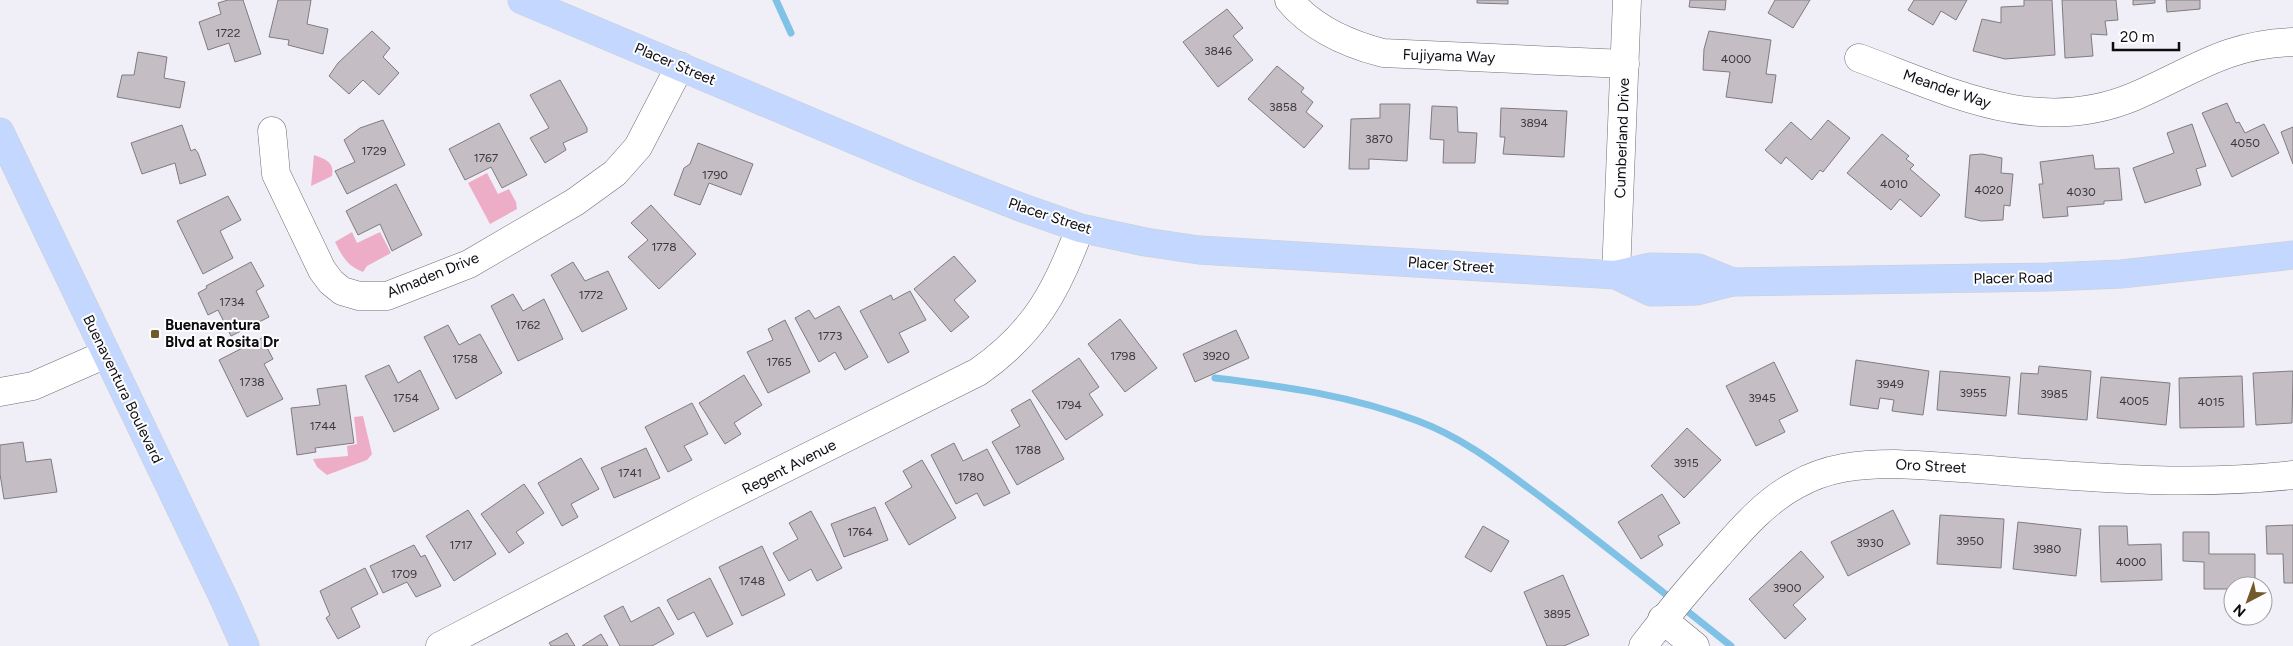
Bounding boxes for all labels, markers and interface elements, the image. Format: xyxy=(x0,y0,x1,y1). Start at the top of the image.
scale bar xyxy=(2113,20,2179,52)
house number: 1722 xyxy=(216,26,240,40)
text: 20 m xyxy=(2120,28,2154,46)
street label: Placer Street xyxy=(632,39,719,89)
house number: 3846 xyxy=(1204,44,1232,58)
street label: Fujiyama Way xyxy=(1402,45,1496,67)
house number: 4000 xyxy=(1721,52,1752,66)
street label: Meander Way xyxy=(1901,66,1993,113)
street label: Cumberland Drive xyxy=(1611,77,1633,199)
house number: 3858 xyxy=(1269,100,1297,114)
house number: 3894 xyxy=(1520,116,1549,130)
house number: 3870 xyxy=(1365,132,1393,146)
house number: 4050 xyxy=(2230,136,2260,150)
house number: 1729 xyxy=(362,144,387,158)
house number: 1767 xyxy=(474,151,499,165)
house number: 1790 xyxy=(702,168,728,182)
house number: 4010 xyxy=(1880,177,1908,191)
house number: 4020 xyxy=(1974,183,2004,197)
house number: 4030 xyxy=(2066,185,2096,199)
street label: Placer Street xyxy=(1006,194,1094,238)
house number: 1778 xyxy=(651,240,677,254)
street label: Almaden Drive xyxy=(384,248,482,302)
street label: Placer Street xyxy=(1407,253,1495,277)
street label: Placer Road xyxy=(1973,268,2053,288)
house number: 1772 xyxy=(579,288,603,302)
house number: 1734 xyxy=(219,295,245,309)
street label: Buenaventura Boulevard xyxy=(79,312,167,466)
place label: Buenaventura Blvd at Rosita Dr xyxy=(165,316,279,351)
house number: 1762 xyxy=(516,318,540,332)
marker: Buenaventura Blvd at Rosita Dr xyxy=(149,328,161,340)
house number: 1773 xyxy=(818,329,842,343)
house number: 1798 xyxy=(1110,349,1136,363)
house number: 3920 xyxy=(1202,349,1230,363)
house number: 1758 xyxy=(452,352,478,366)
house number: 1765 xyxy=(766,355,792,369)
house number: 1738 xyxy=(239,375,265,389)
house number: 3949 xyxy=(1876,377,1904,391)
house number: 3955 xyxy=(1959,386,1987,400)
house number: 3985 xyxy=(2040,387,2068,401)
house number: 1754 xyxy=(393,391,419,405)
house number: 3945 xyxy=(1748,391,1776,405)
house number: 4005 xyxy=(2119,394,2149,408)
house number: 4015 xyxy=(2197,395,2225,409)
house number: 1794 xyxy=(1056,398,1082,412)
house number: 1744 xyxy=(310,419,337,433)
street label: Regent Avenue xyxy=(739,436,839,498)
house number: 1788 xyxy=(1015,443,1041,457)
street label: Oro Street xyxy=(1895,455,1967,477)
house number: 3915 xyxy=(1673,456,1699,470)
house number: 1741 xyxy=(618,466,642,480)
house number: 1780 xyxy=(958,470,985,484)
house number: 1764 xyxy=(847,525,873,539)
house number: 3950 xyxy=(1956,534,1984,548)
house number: 3930 xyxy=(1856,536,1884,550)
house number: 1717 xyxy=(450,538,473,552)
house number: 3980 xyxy=(2033,542,2061,556)
house number: 4000 xyxy=(2116,555,2147,569)
house number: 1709 xyxy=(391,567,417,581)
house number: 1748 xyxy=(739,574,765,588)
north arrow xyxy=(2223,576,2273,626)
house number: 3900 xyxy=(1773,581,1802,595)
text: N xyxy=(2230,600,2249,620)
house number: 3895 xyxy=(1543,607,1571,621)

